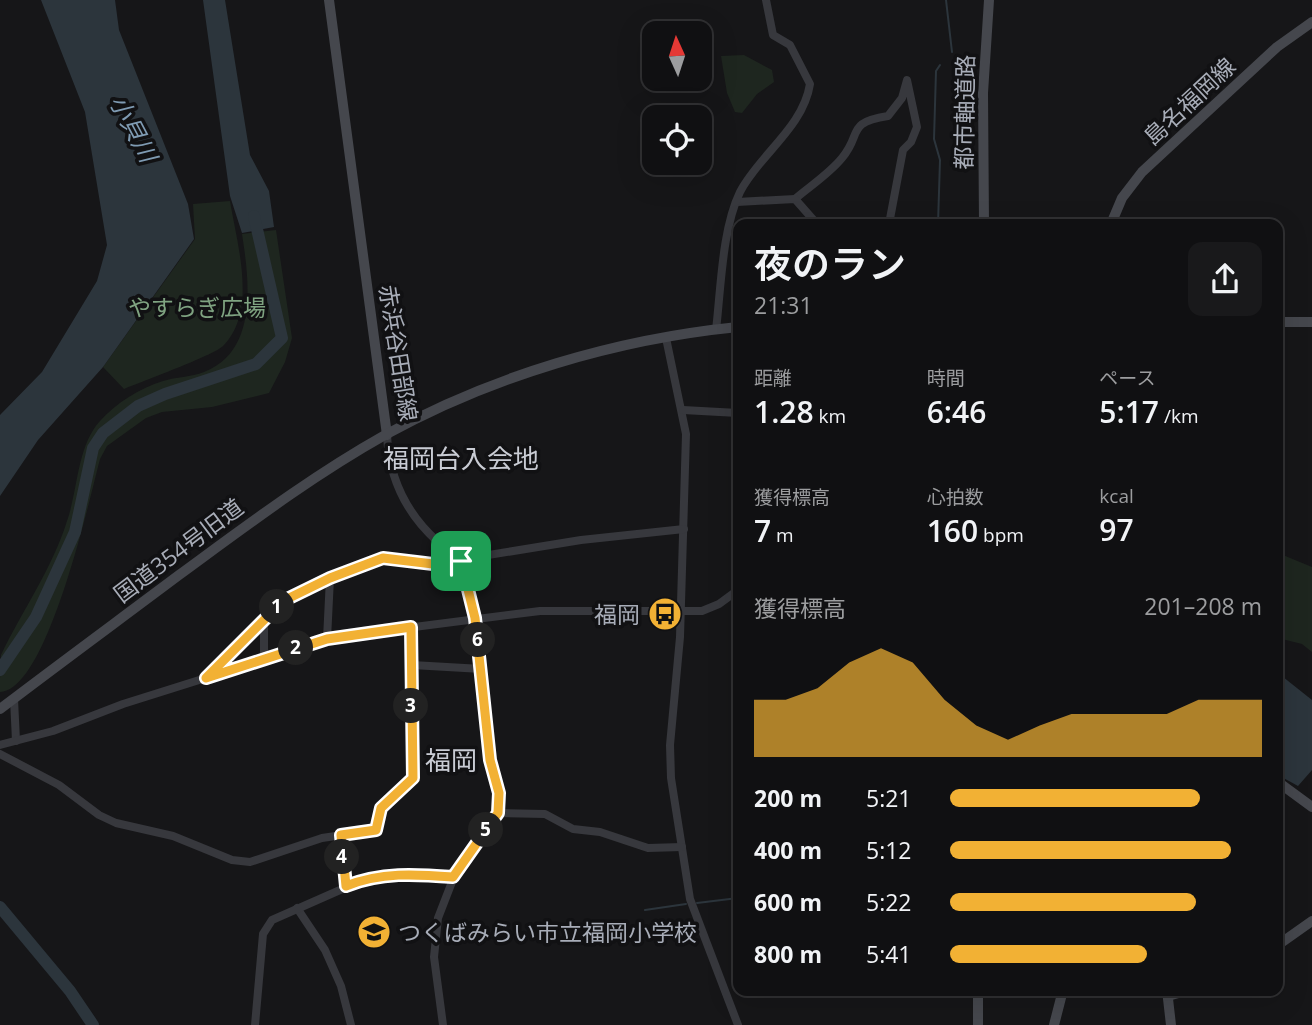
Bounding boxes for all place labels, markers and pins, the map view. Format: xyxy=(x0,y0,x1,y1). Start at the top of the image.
pin xyxy=(431,531,491,591)
pin: 1 xyxy=(260,590,294,624)
bus stop icon: 福岡 xyxy=(646,595,684,633)
place label: 福岡 xyxy=(594,598,640,630)
pin: 6 xyxy=(461,622,496,658)
pin: 2 xyxy=(278,630,314,666)
pin: 3 xyxy=(394,688,428,724)
pin: 5 xyxy=(468,812,504,848)
pin: 4 xyxy=(324,840,360,874)
school or university icon: つくばみらい市立福岡小学校 xyxy=(355,913,393,951)
place label: つくばみらい市立福岡小学校 xyxy=(398,916,697,948)

